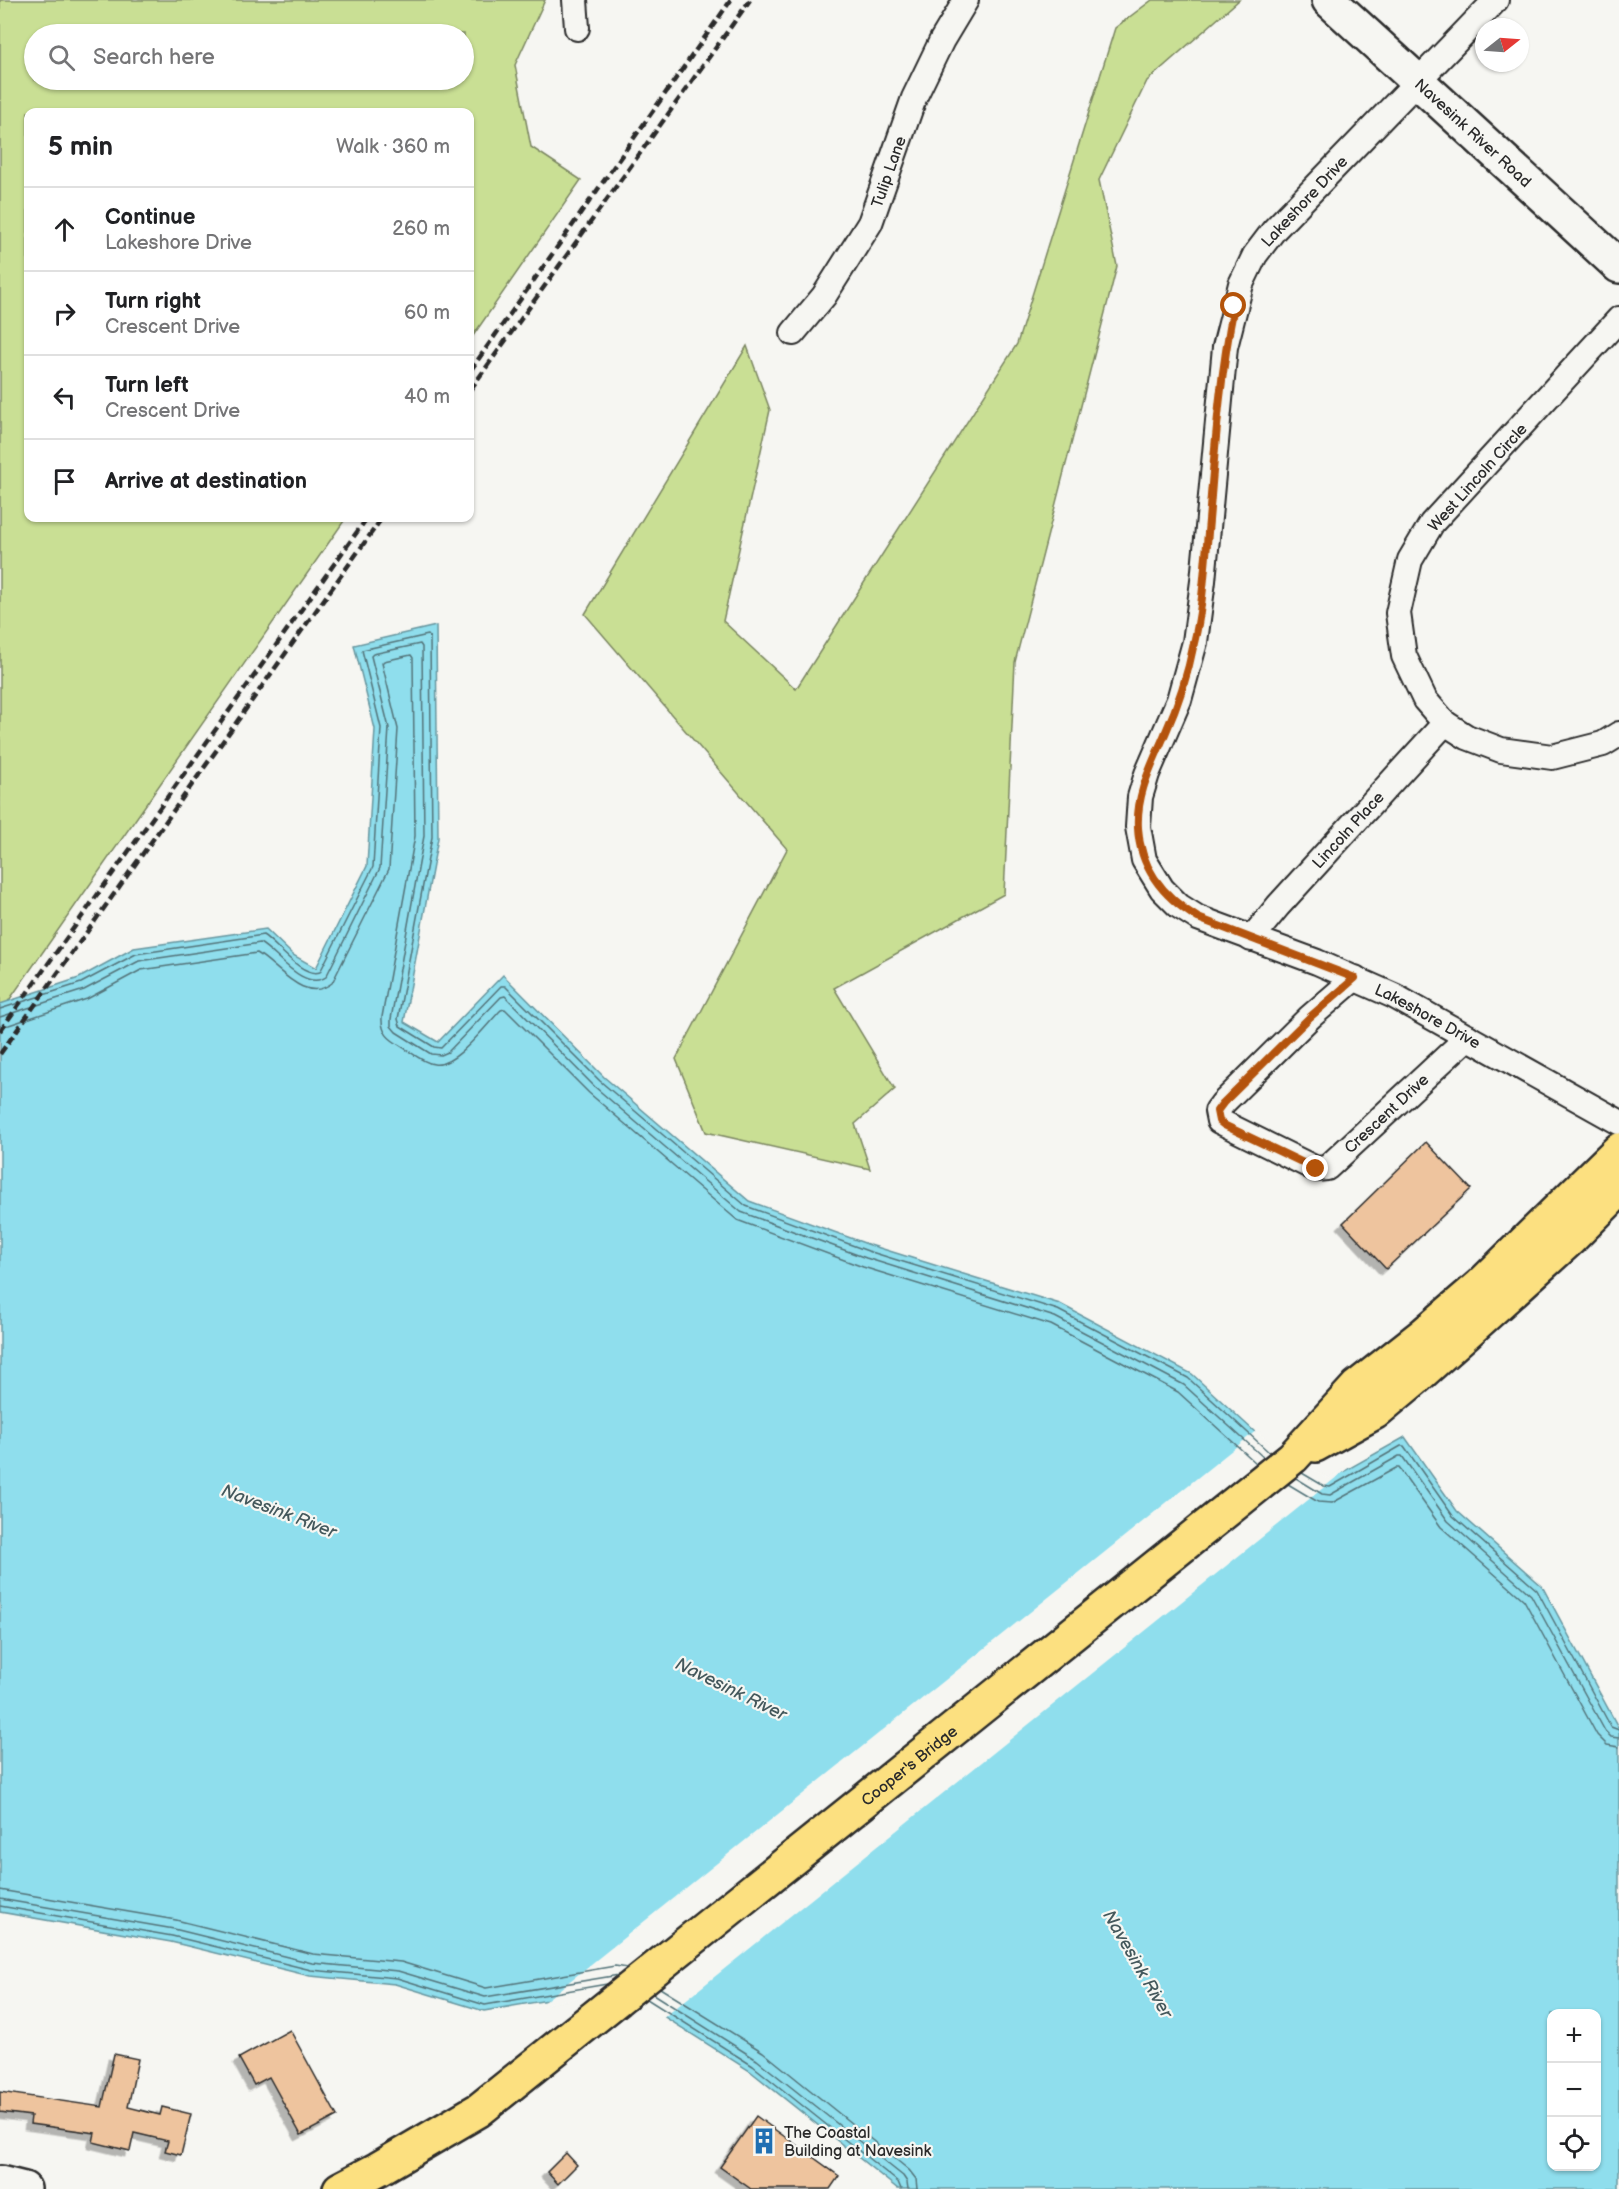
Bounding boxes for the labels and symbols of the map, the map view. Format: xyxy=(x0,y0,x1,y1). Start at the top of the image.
north arrow xyxy=(1475,18,1529,72)
street label: Navesink River Road xyxy=(1410,75,1535,192)
street label: Tulip Lane xyxy=(868,133,911,210)
street label: Lakeshore Drive xyxy=(1258,152,1352,251)
route start xyxy=(1220,292,1246,318)
street label: West Lincoln Circle xyxy=(1425,420,1532,536)
street label: Lincoln Place xyxy=(1309,788,1389,873)
street label: Lakeshore Drive xyxy=(1371,981,1484,1054)
street label: Crescent Drive xyxy=(1341,1070,1434,1158)
route end xyxy=(1302,1155,1328,1181)
water label: Navesink River xyxy=(219,1480,340,1543)
water label: Navesink River xyxy=(672,1653,791,1726)
street label: Cooper's Bridge xyxy=(858,1722,962,1811)
water label: Navesink River xyxy=(1098,1907,1178,2023)
place label: The Coastal Building at Navesink xyxy=(784,2124,932,2161)
building icon: The Coastal Building at Navesink xyxy=(749,2126,779,2156)

